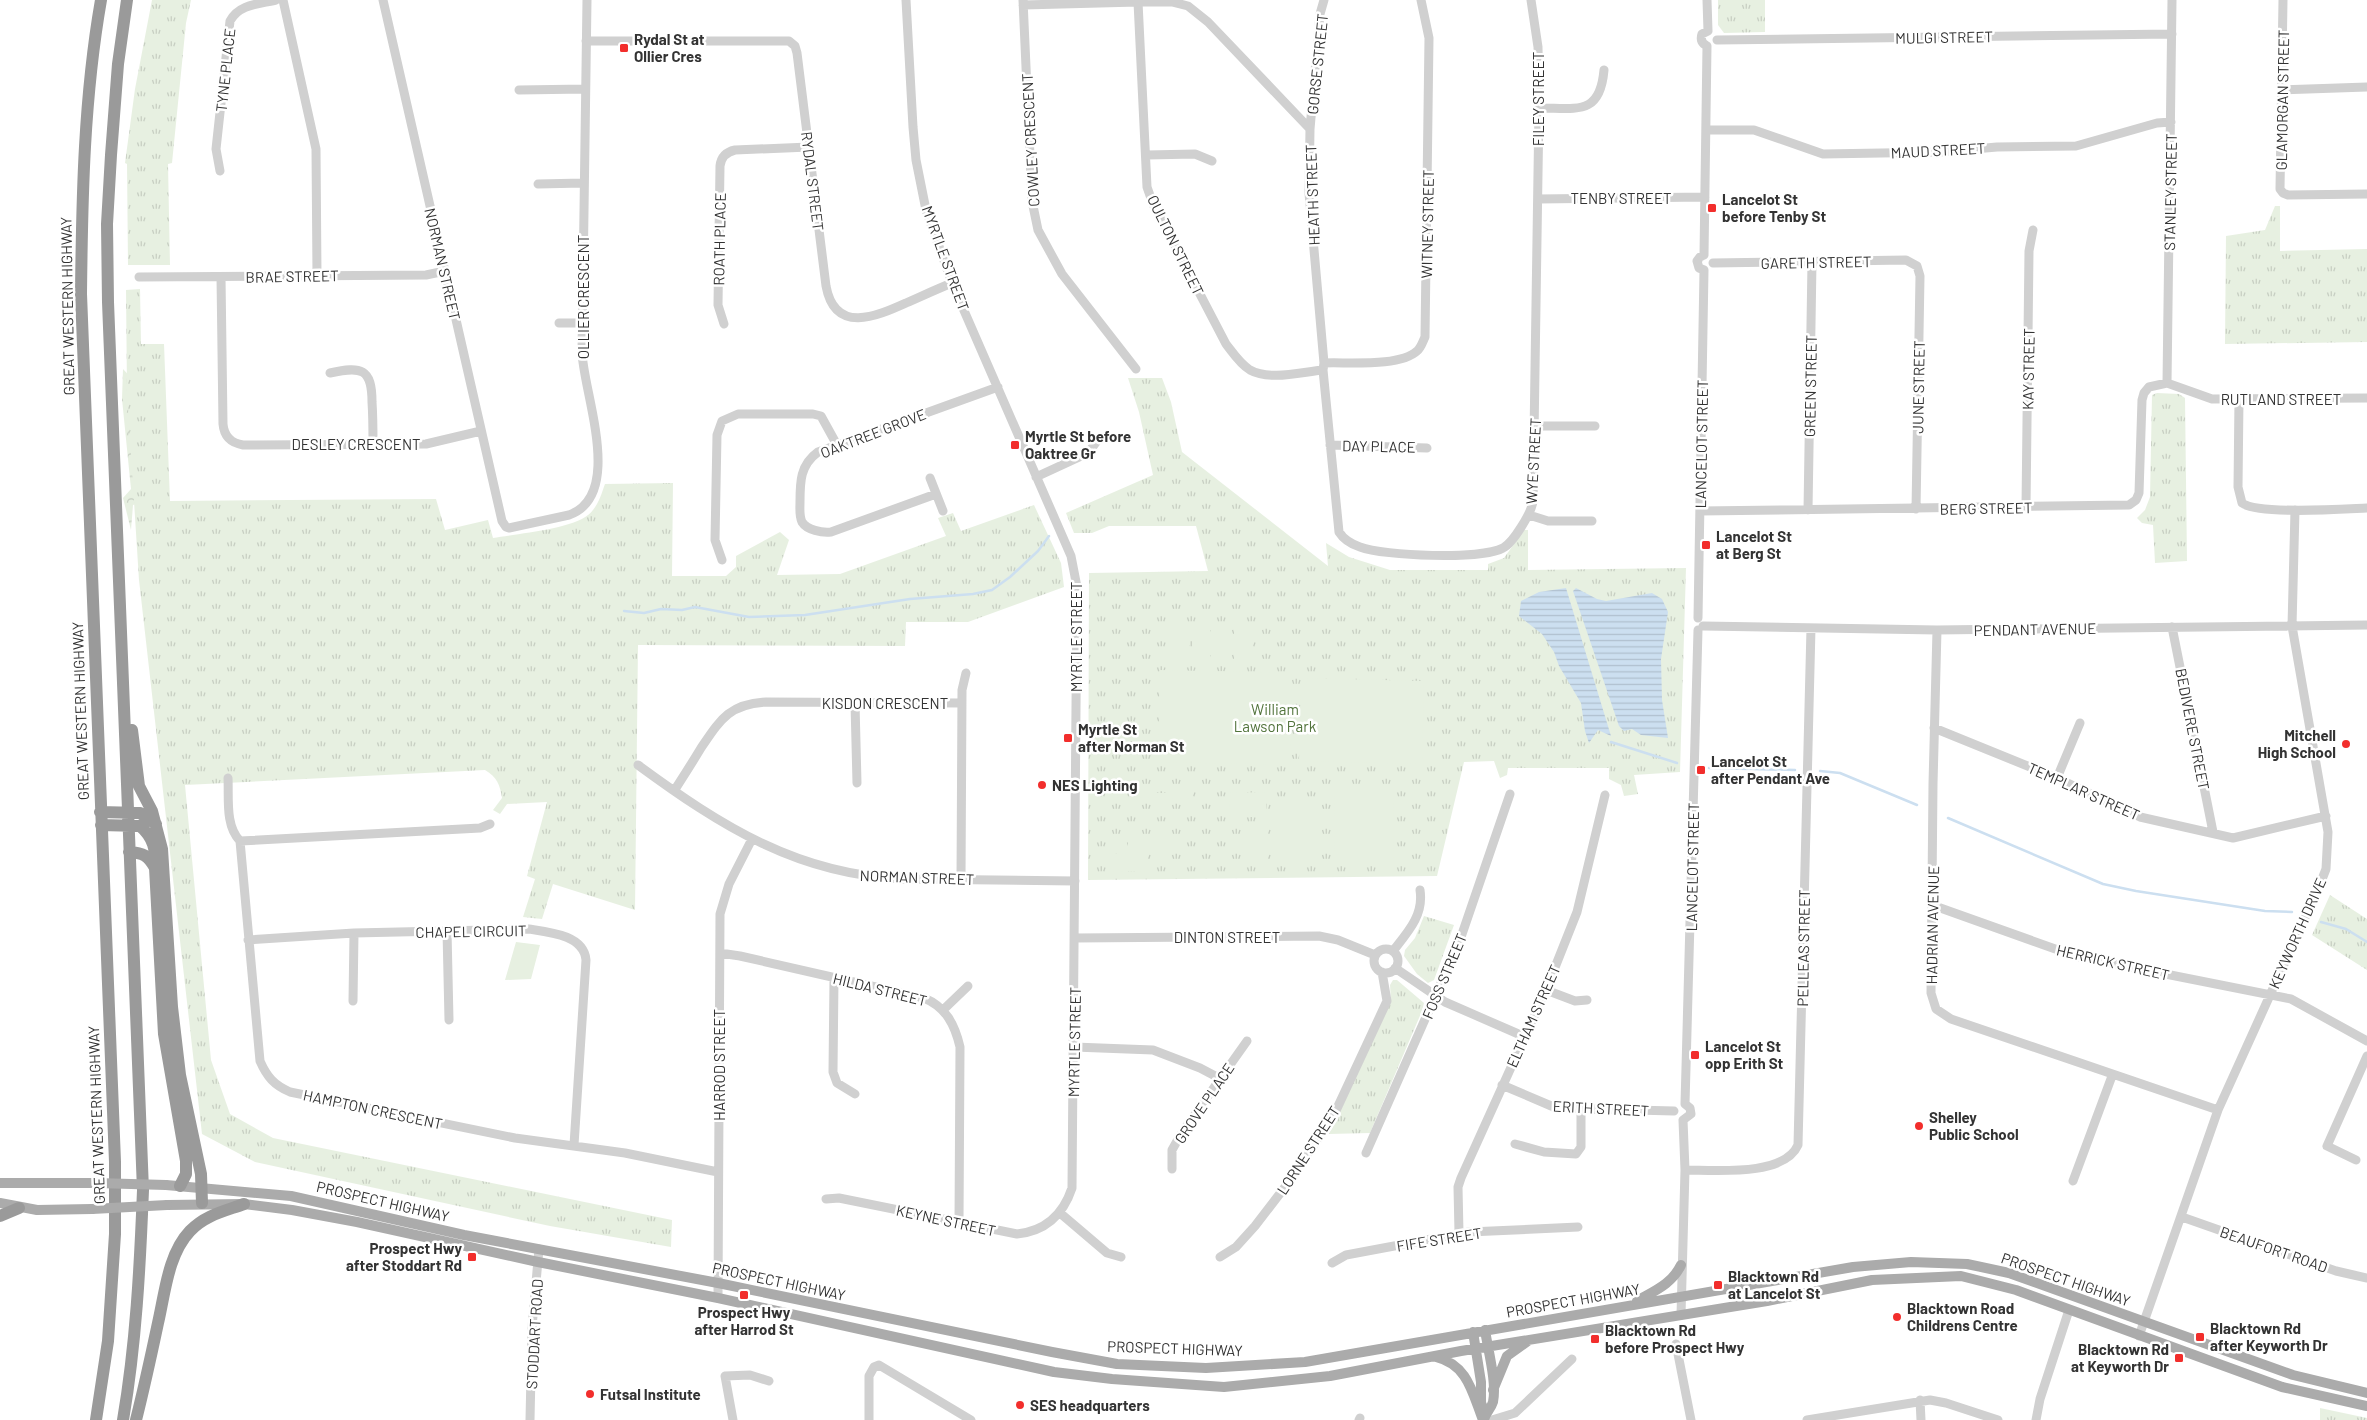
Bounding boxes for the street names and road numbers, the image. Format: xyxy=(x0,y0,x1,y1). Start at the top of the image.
street label: GORSE STREET xyxy=(1303,13,1331,115)
street label: TYNE PLACE xyxy=(212,27,238,113)
street label: MULGI STREET xyxy=(1895,27,1993,47)
street label: GLAMORGAN STREET xyxy=(2272,29,2292,171)
street label: FILEY STREET xyxy=(1529,52,1547,146)
street label: COWLEY CRESCENT xyxy=(1018,73,1042,207)
street label: RYDAL STREET xyxy=(798,130,828,232)
street label: STANLEY STREET xyxy=(2160,133,2180,251)
street label: MAUD STREET xyxy=(1890,139,1986,161)
street label: HEATH STREET xyxy=(1301,144,1323,246)
street label: WITNEY STREET xyxy=(1417,169,1437,279)
street label: TENBY STREET xyxy=(1570,189,1672,207)
street label: ROATH PLACE xyxy=(709,192,729,286)
street label: OULTON STREET xyxy=(1144,192,1208,298)
street label: MYRTLE STREET xyxy=(919,203,973,313)
street label: NORMAN STREET xyxy=(421,206,465,322)
street label: GREAT WESTERN HIGHWAY xyxy=(56,217,78,395)
street label: OLLIER CRESCENT xyxy=(574,235,592,359)
street label: GARETH STREET xyxy=(1760,252,1872,272)
street label: BRAE STREET xyxy=(245,266,339,286)
street label: KAY STREET xyxy=(2018,328,2038,410)
street label: GREEN STREET xyxy=(1800,335,1820,437)
street label: JUNE STREET xyxy=(1908,340,1928,434)
street label: LANCELOT STREET xyxy=(1691,380,1711,508)
street label: RUTLAND STREET xyxy=(2221,390,2341,408)
street label: OAKTREE GROVE xyxy=(818,405,928,461)
street label: WYE STREET xyxy=(1522,417,1544,505)
street label: DESLEY CRESCENT xyxy=(291,435,421,453)
street label: DAY PLACE xyxy=(1342,436,1416,456)
street label: BERG STREET xyxy=(1939,498,2033,518)
street label: MYRTLE STREET xyxy=(1067,582,1085,692)
street label: PENDANT AVENUE xyxy=(1974,619,2096,639)
street label: GREAT WESTERN HIGHWAY xyxy=(68,621,92,801)
street label: BEDIVERE STREET xyxy=(2172,667,2214,791)
street label: KISDON CRESCENT xyxy=(822,694,948,712)
street label: TEMPLAR STREET xyxy=(2025,758,2143,824)
street label: LANCELOT STREET xyxy=(1682,803,1702,931)
street label: NORMAN STREET xyxy=(859,866,975,888)
street label: HADRIAN AVENUE xyxy=(1922,866,1942,984)
street label: KEYWORTH DRIVE xyxy=(2264,875,2330,991)
street label: PELLEAS STREET xyxy=(1793,889,1813,1007)
street label: CHAPEL CIRCUIT xyxy=(415,921,527,941)
street label: DINTON STREET xyxy=(1174,928,1280,946)
street label: FOSS STREET xyxy=(1418,931,1470,1021)
street label: HERRICK STREET xyxy=(2055,940,2171,984)
street label: ELTHAM STREET xyxy=(1502,962,1564,1070)
street label: HILDA STREET xyxy=(831,969,929,1009)
street label: MYRTLE STREET xyxy=(1064,987,1084,1097)
street label: HARROD STREET xyxy=(710,1009,728,1121)
street label: GREAT WESTERN HIGHWAY xyxy=(84,1025,108,1205)
street label: GROVE PLACE xyxy=(1170,1059,1238,1147)
street label: HAMPTON CRESCENT xyxy=(302,1085,444,1133)
street label: ERITH STREET xyxy=(1552,1096,1650,1120)
street label: LORNE STREET xyxy=(1273,1102,1343,1198)
street label: PROSPECT HIGHWAY xyxy=(315,1177,451,1225)
street label: KEYNE STREET xyxy=(895,1201,997,1239)
street label: BEAUFORT ROAD xyxy=(2218,1222,2330,1276)
street label: FIFE STREET xyxy=(1395,1223,1483,1255)
street label: PROSPECT HIGHWAY xyxy=(1999,1248,2133,1310)
street label: PROSPECT HIGHWAY xyxy=(711,1258,847,1304)
street label: STODDART ROAD xyxy=(522,1278,546,1390)
street label: PROSPECT HIGHWAY xyxy=(1505,1279,1641,1321)
street label: PROSPECT HIGHWAY xyxy=(1107,1337,1243,1359)

